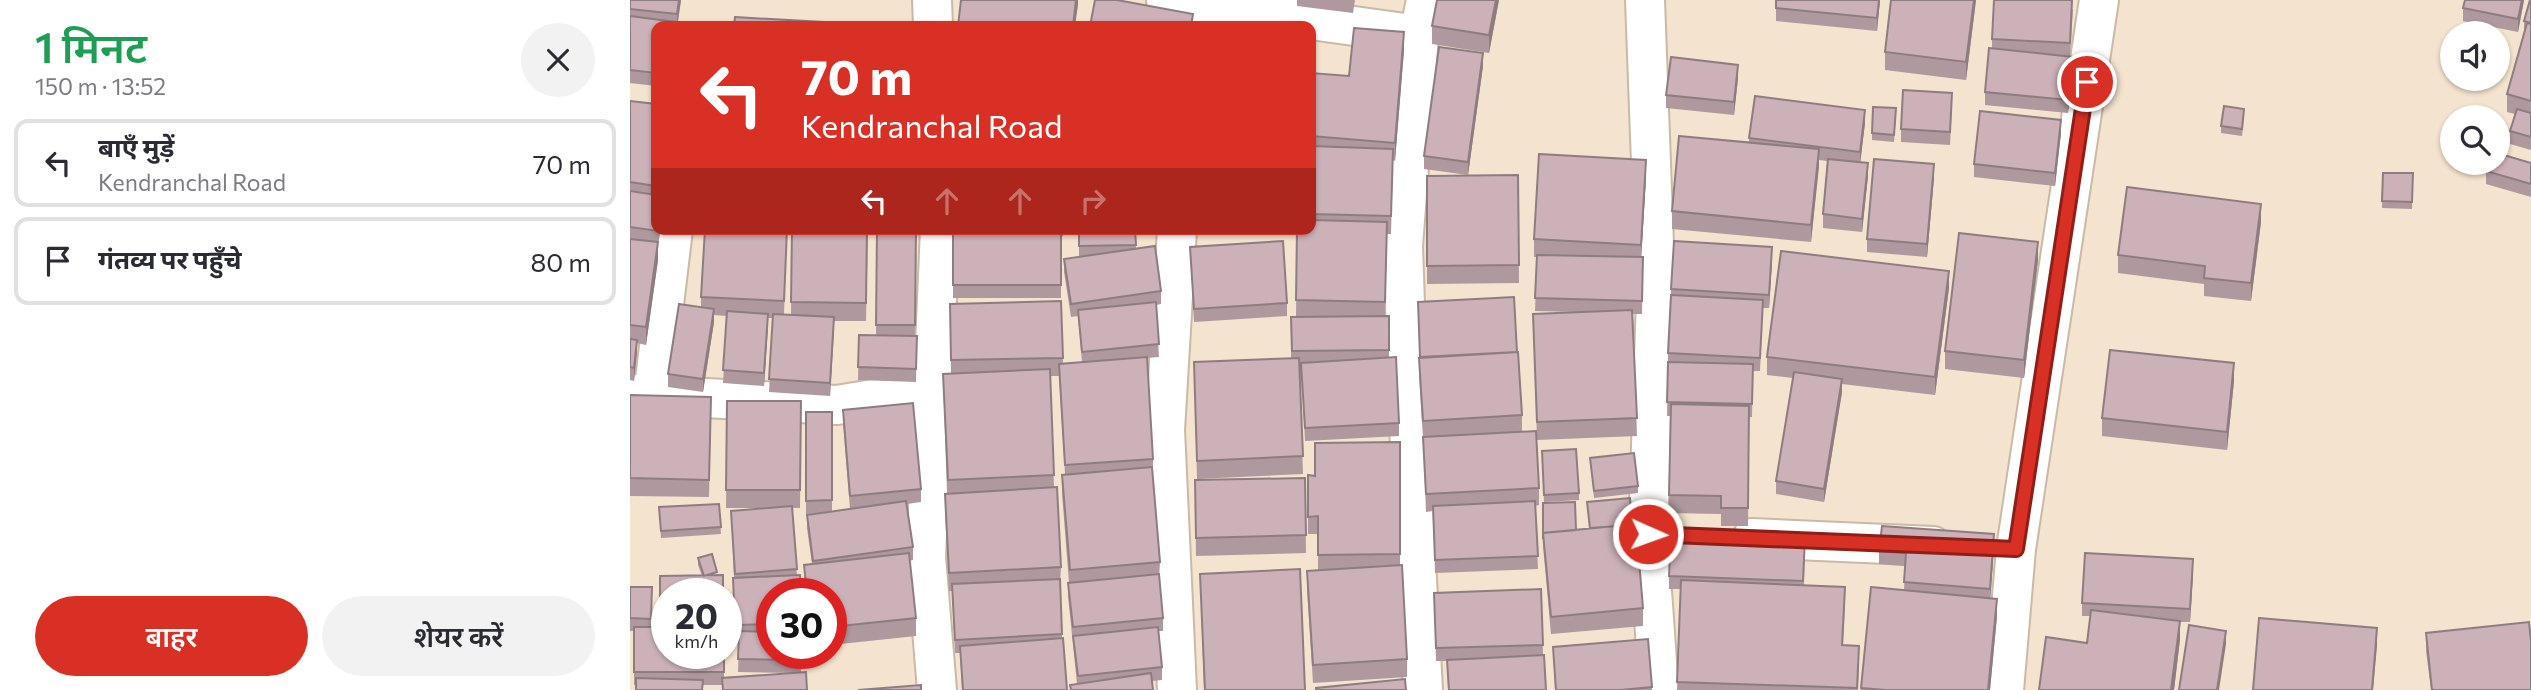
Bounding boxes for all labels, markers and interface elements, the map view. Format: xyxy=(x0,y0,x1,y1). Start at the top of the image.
text: 1 मिनट xyxy=(35,20,147,72)
map controls xyxy=(2440,21,2510,175)
button: sound xyxy=(2440,21,2510,91)
button: close xyxy=(521,23,595,97)
text: 70 m xyxy=(801,45,912,105)
icon: left xyxy=(686,49,777,140)
pin xyxy=(2057,52,2117,112)
icon: arrive xyxy=(2068,63,2106,101)
text: 150 m · 13:52 xyxy=(35,72,166,100)
text: Kendranchal Road xyxy=(801,105,1062,145)
button: search xyxy=(2440,105,2510,175)
text: बाएँ मुड़ें xyxy=(98,131,174,162)
icon: left xyxy=(39,144,77,182)
text: 70 m xyxy=(533,148,591,179)
text: Kendranchal Road xyxy=(98,168,286,196)
icon: left xyxy=(855,182,893,220)
icon: ahead xyxy=(928,182,966,220)
icon: ahead xyxy=(1001,182,1039,220)
icon: right xyxy=(1074,182,1112,220)
icon: arrive xyxy=(39,242,77,280)
text: गंतव्य पर पहुँचे xyxy=(98,243,242,274)
text: 80 m xyxy=(531,246,591,277)
position arrow xyxy=(1611,497,1685,571)
speed limit sign: 30 xyxy=(756,578,847,669)
text: 20 xyxy=(675,593,718,636)
button: बाहर xyxy=(35,596,308,676)
button: शेयर करें xyxy=(322,596,595,676)
text: km/h xyxy=(675,630,718,652)

